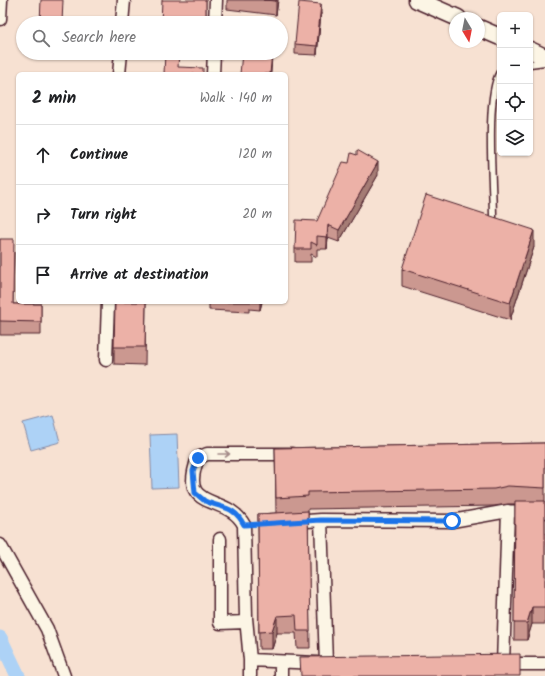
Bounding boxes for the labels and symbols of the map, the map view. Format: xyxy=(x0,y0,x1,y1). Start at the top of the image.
north arrow xyxy=(449,12,485,48)
route end xyxy=(189,449,207,467)
one-way arrow xyxy=(217,450,230,458)
route start xyxy=(443,512,461,530)

